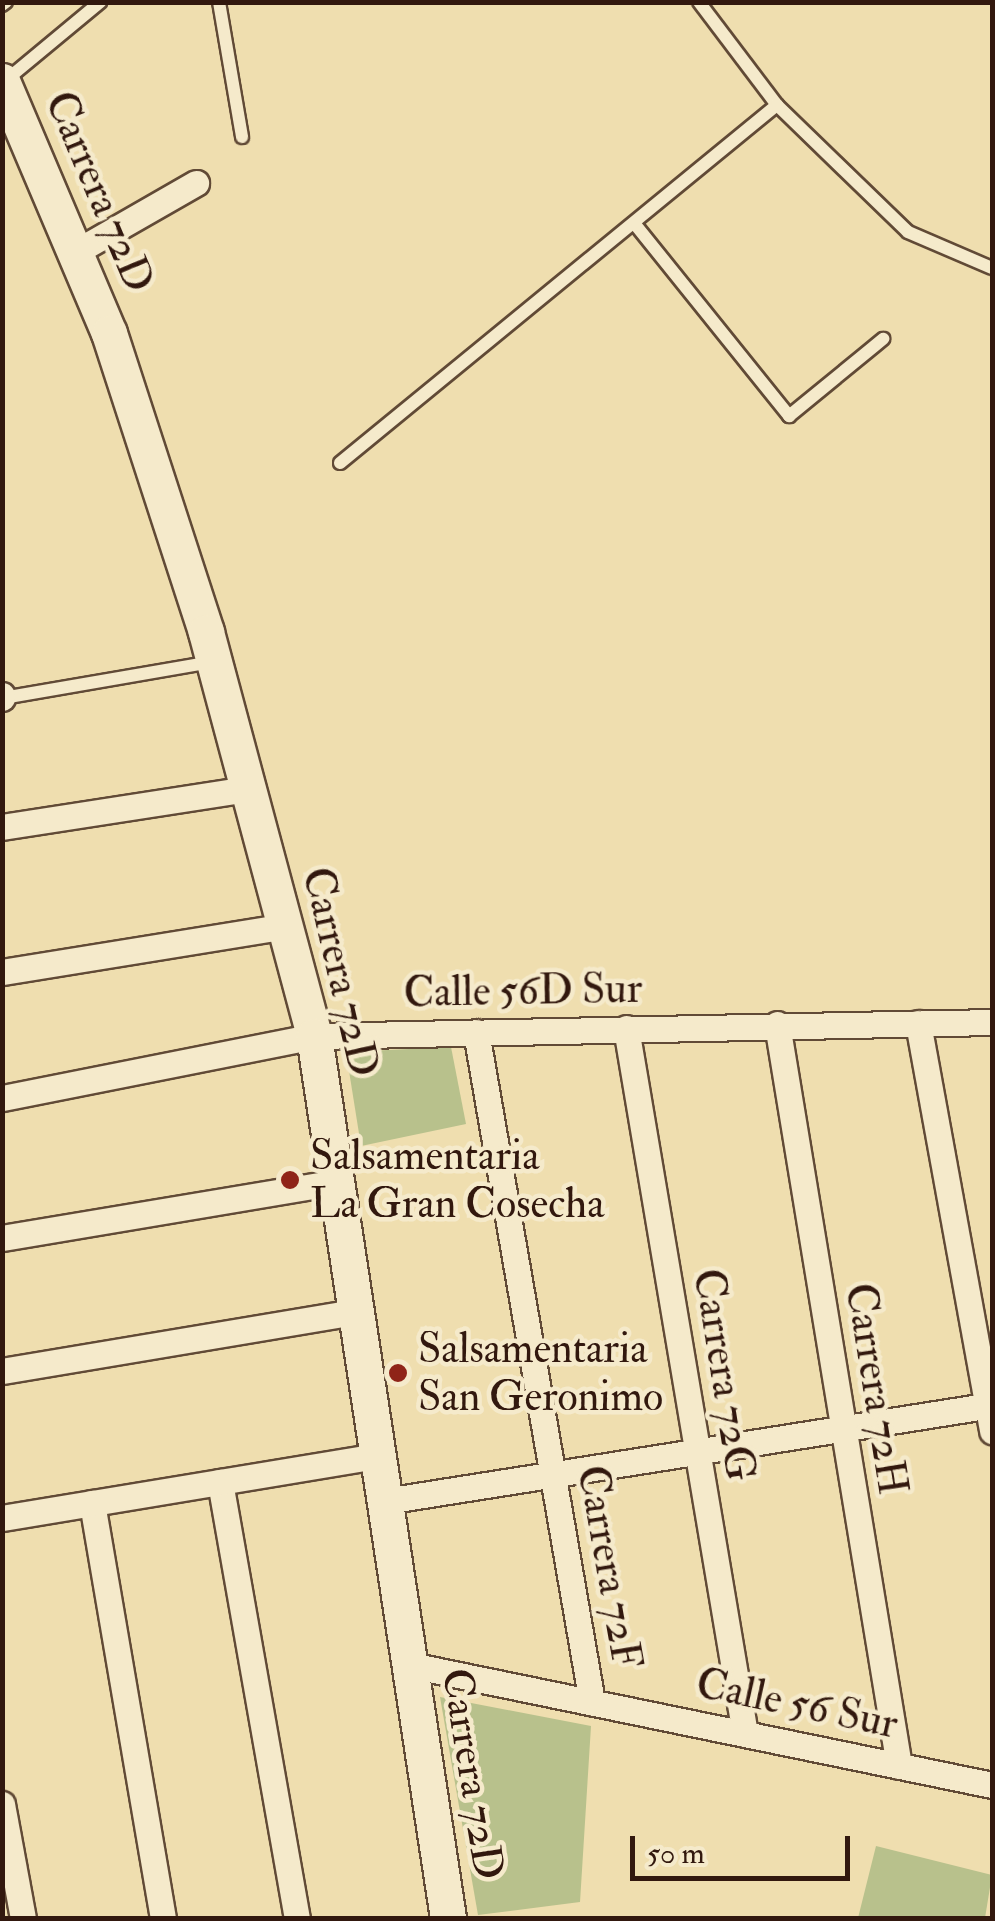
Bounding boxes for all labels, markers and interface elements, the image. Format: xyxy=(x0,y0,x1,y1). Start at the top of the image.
street label: Carrera 72D xyxy=(34,84,164,300)
street label: Carrera 72D xyxy=(291,863,389,1081)
street label: Calle 56D Sur xyxy=(403,964,643,1018)
place label: Salsamentaria La Gran Cosecha xyxy=(310,1131,604,1230)
marker: Salsamentaria La Gran Cosecha xyxy=(279,1169,301,1191)
street label: Carrera 72G xyxy=(682,1265,766,1485)
street label: Carrera 72H xyxy=(834,1280,918,1498)
place label: Salsamentaria San Geronimo xyxy=(418,1324,663,1422)
marker: Salsamentaria San Geronimo xyxy=(387,1362,409,1384)
street label: Carrera 72F xyxy=(566,1462,652,1672)
street label: Calle 56 Sur xyxy=(692,1658,902,1750)
street label: Carrera 72D xyxy=(430,1665,514,1883)
scale bar xyxy=(635,1816,855,1878)
text: 50 m xyxy=(647,1835,705,1872)

